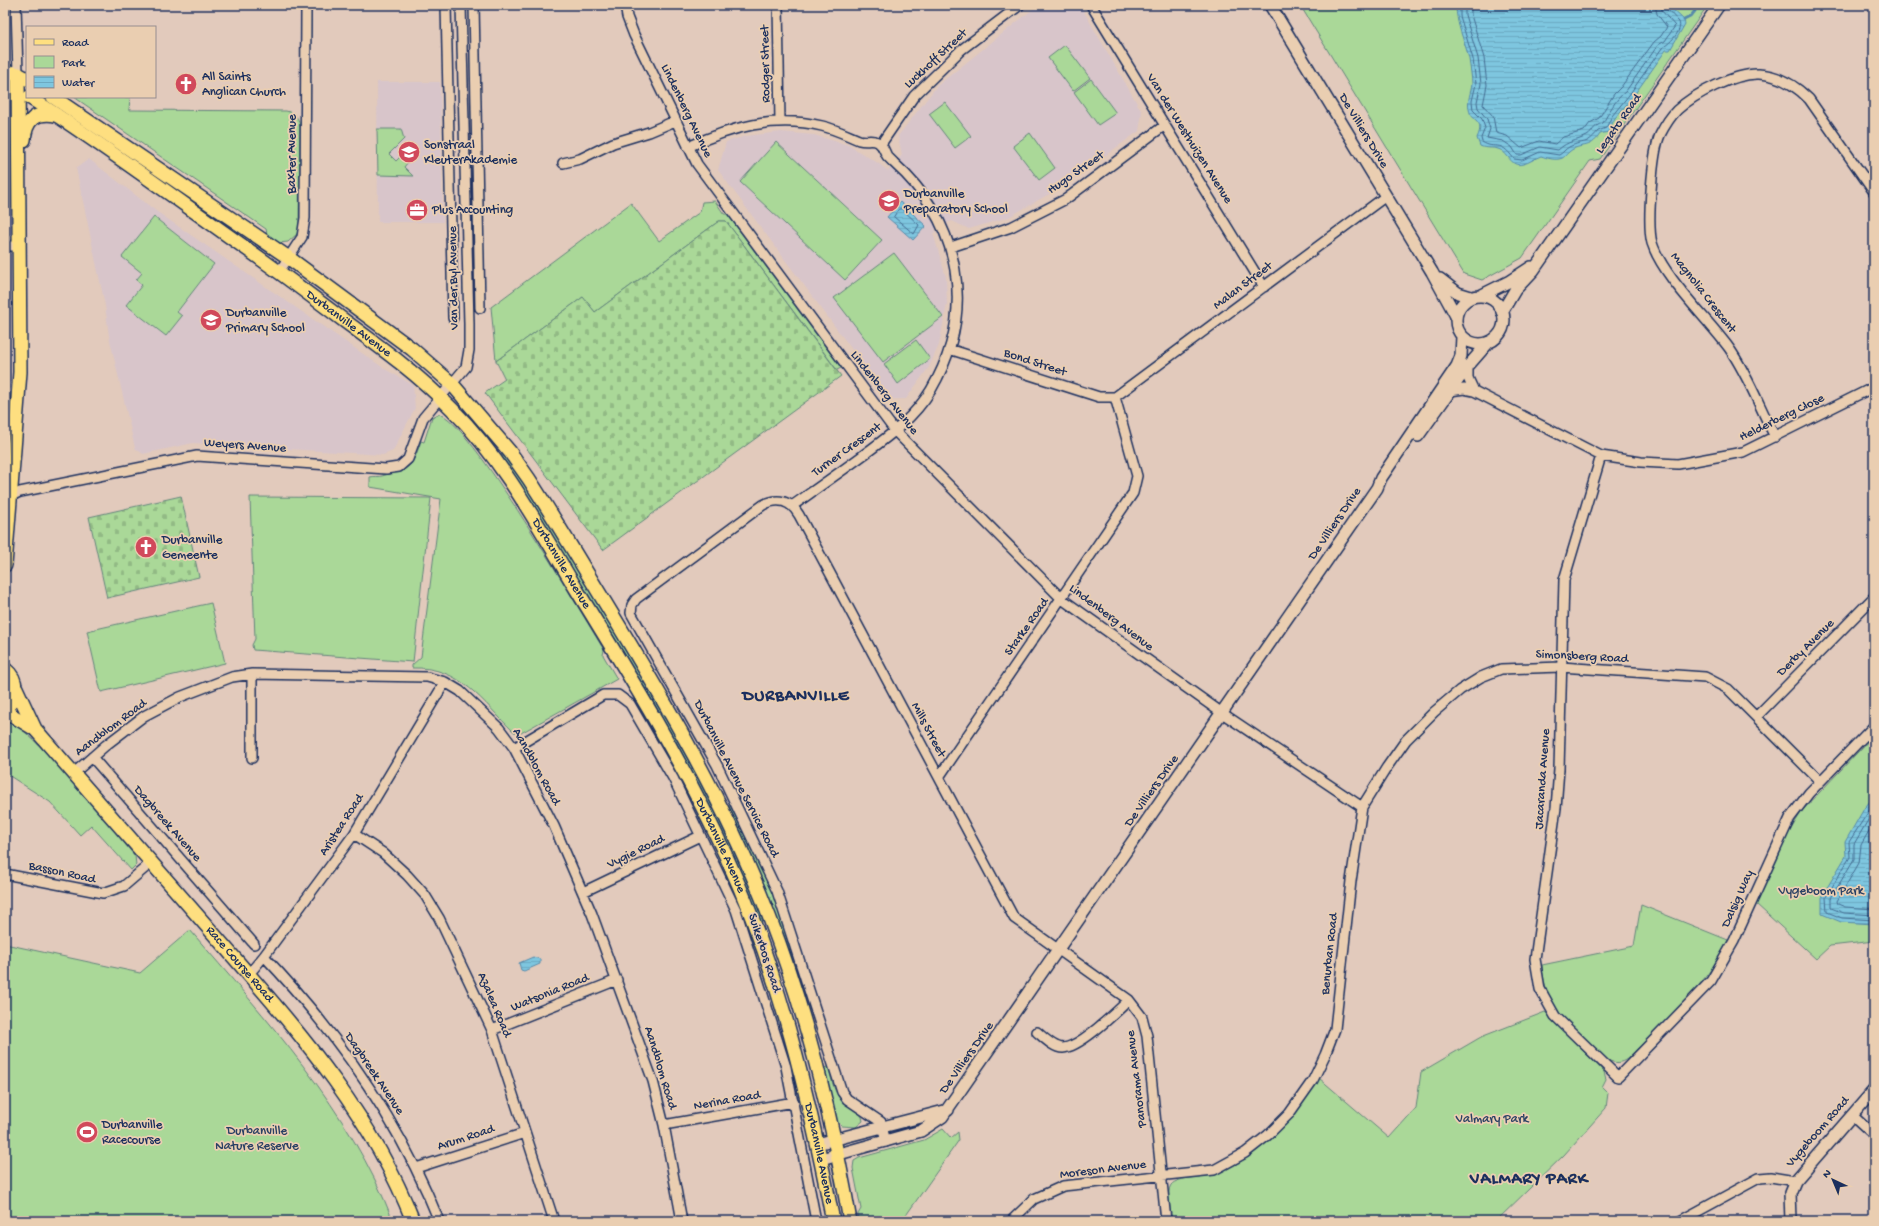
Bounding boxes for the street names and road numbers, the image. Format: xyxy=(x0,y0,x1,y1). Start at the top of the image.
street label: Rodger Street xyxy=(758,23,774,103)
street label: Luckhoff Street xyxy=(901,25,972,92)
street label: Lindenberg Avenue xyxy=(657,62,715,160)
street label: Van der Westhuizen Avenue xyxy=(1142,70,1235,207)
street label: De Villiers Drive xyxy=(1334,90,1391,171)
street label: Legato Road xyxy=(1593,90,1646,157)
street label: Baxter Avenue xyxy=(285,114,300,195)
street label: Hugo Street xyxy=(1045,147,1108,198)
street label: Van der Byl Avenue xyxy=(446,226,462,331)
street label: Magnolia Crescent xyxy=(1667,250,1740,338)
street label: Malan Street xyxy=(1210,258,1277,313)
street label: Durbanville Avenue xyxy=(302,286,395,361)
street label: Bond Street xyxy=(1001,346,1070,381)
street label: Lindenberg Avenue xyxy=(847,348,921,438)
street label: Helderberg Close xyxy=(1737,391,1827,445)
street label: Turner Crescent xyxy=(809,419,886,481)
street label: Weyers Avenue xyxy=(203,436,287,456)
street label: De Villiers Drive xyxy=(1305,485,1365,564)
street label: Durbanville Avenue xyxy=(528,515,594,612)
street label: Lindenberg Avenue xyxy=(1066,581,1156,655)
street label: Starke Road xyxy=(1002,594,1053,659)
street label: Derby Avenue xyxy=(1773,616,1838,681)
street label: Simonsberg Road xyxy=(1535,647,1630,667)
street label: Aandblom Road xyxy=(72,695,151,760)
street label: Durbanville Avenue Service Road xyxy=(690,698,782,860)
street label: Mills Street xyxy=(907,700,950,762)
street label: Aandblom Road xyxy=(509,726,564,809)
street label: Jacaranda Avenue xyxy=(1532,728,1554,830)
street label: De Villiers Drive xyxy=(1121,752,1183,831)
street label: Dagbreek Avenue xyxy=(129,782,204,865)
street label: Aristea Road xyxy=(316,790,368,859)
street label: Durbanville Avenue xyxy=(691,797,749,897)
street label: Vygie Road xyxy=(604,831,668,873)
street label: Basson Road xyxy=(26,858,98,888)
street label: Dalsig Way xyxy=(1718,867,1758,931)
street label: Benurban Road xyxy=(1318,911,1342,997)
street label: Suikerbos Road xyxy=(744,912,784,996)
street label: Race Course Road xyxy=(203,923,278,1006)
street label: Azalea Road xyxy=(474,970,515,1041)
street label: Watsonia Road xyxy=(509,970,592,1015)
street label: De Villiers Drive xyxy=(936,1019,998,1098)
street label: Aandblom Road xyxy=(640,1025,680,1113)
street label: Dagbreek Avenue xyxy=(340,1029,407,1118)
street label: Panorama Avenue xyxy=(1124,1029,1151,1129)
street label: Nerina Road xyxy=(692,1088,763,1114)
street label: Vygeboom Road xyxy=(1783,1093,1854,1171)
street label: Durbanville Avenue xyxy=(800,1101,837,1205)
street label: Arum Road xyxy=(436,1121,498,1154)
street label: Moreson Avenue xyxy=(1059,1157,1147,1183)

